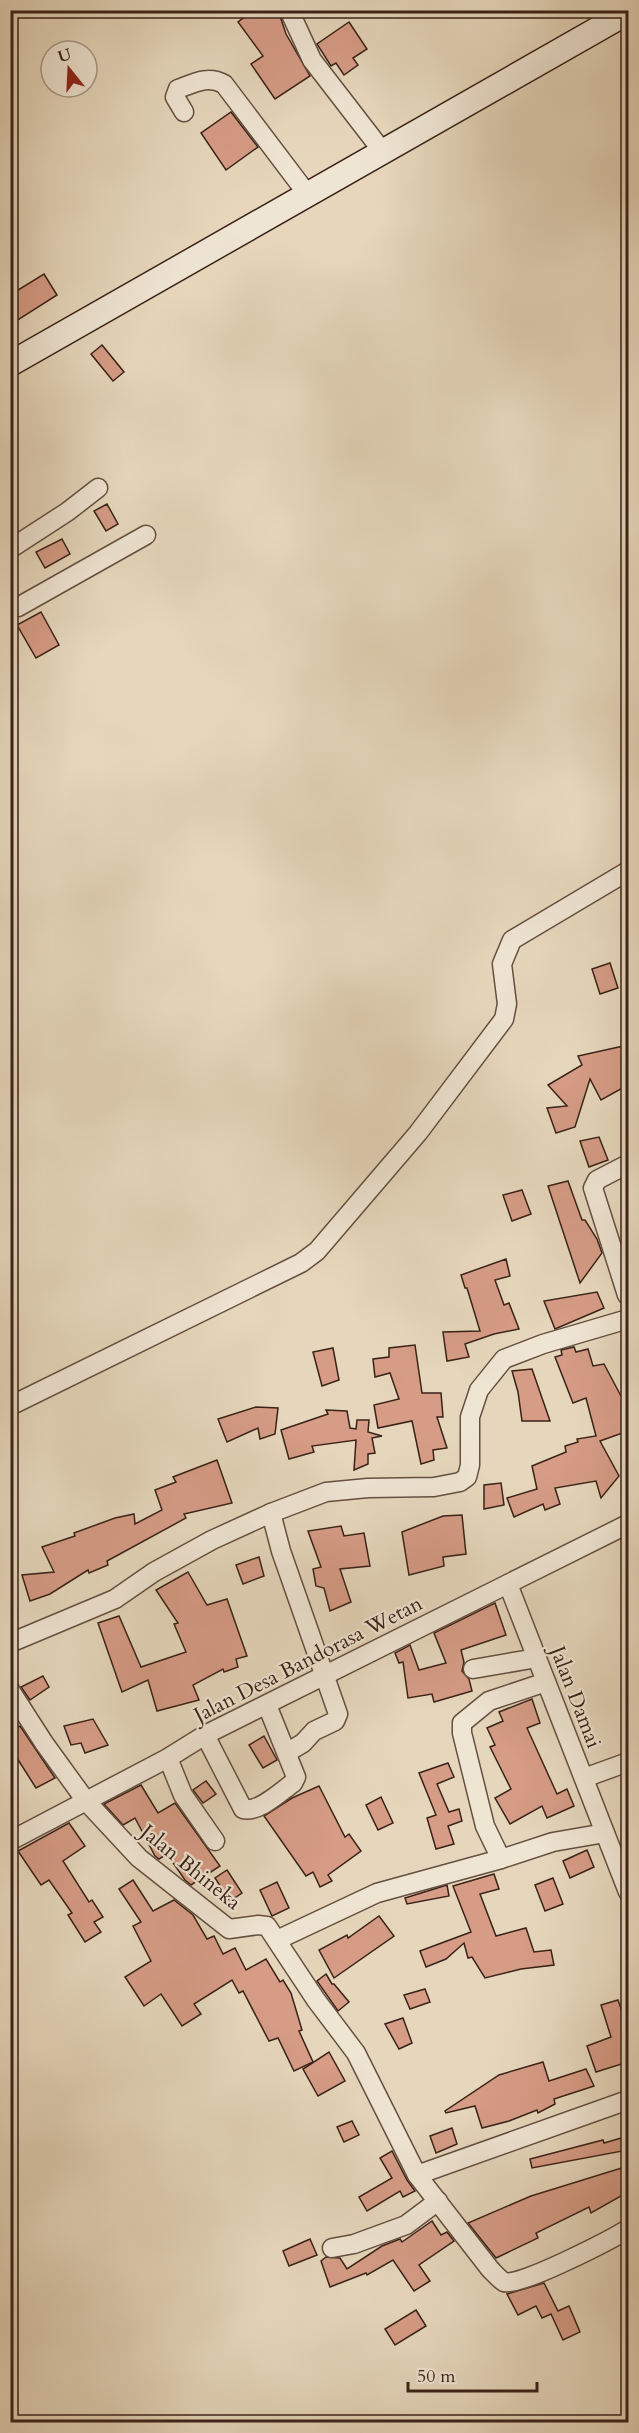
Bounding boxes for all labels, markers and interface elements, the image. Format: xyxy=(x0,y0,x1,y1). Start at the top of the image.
north arrow xyxy=(39,39,99,99)
text: U xyxy=(55,43,74,68)
street label: Jalan Desa Bandorasa Wetan xyxy=(186,1589,428,1731)
street label: Jalan Damai xyxy=(542,1639,608,1752)
street label: Jalan Bhineka xyxy=(132,1816,247,1917)
scale bar xyxy=(408,2355,537,2393)
text: 50 m xyxy=(417,2364,456,2389)

